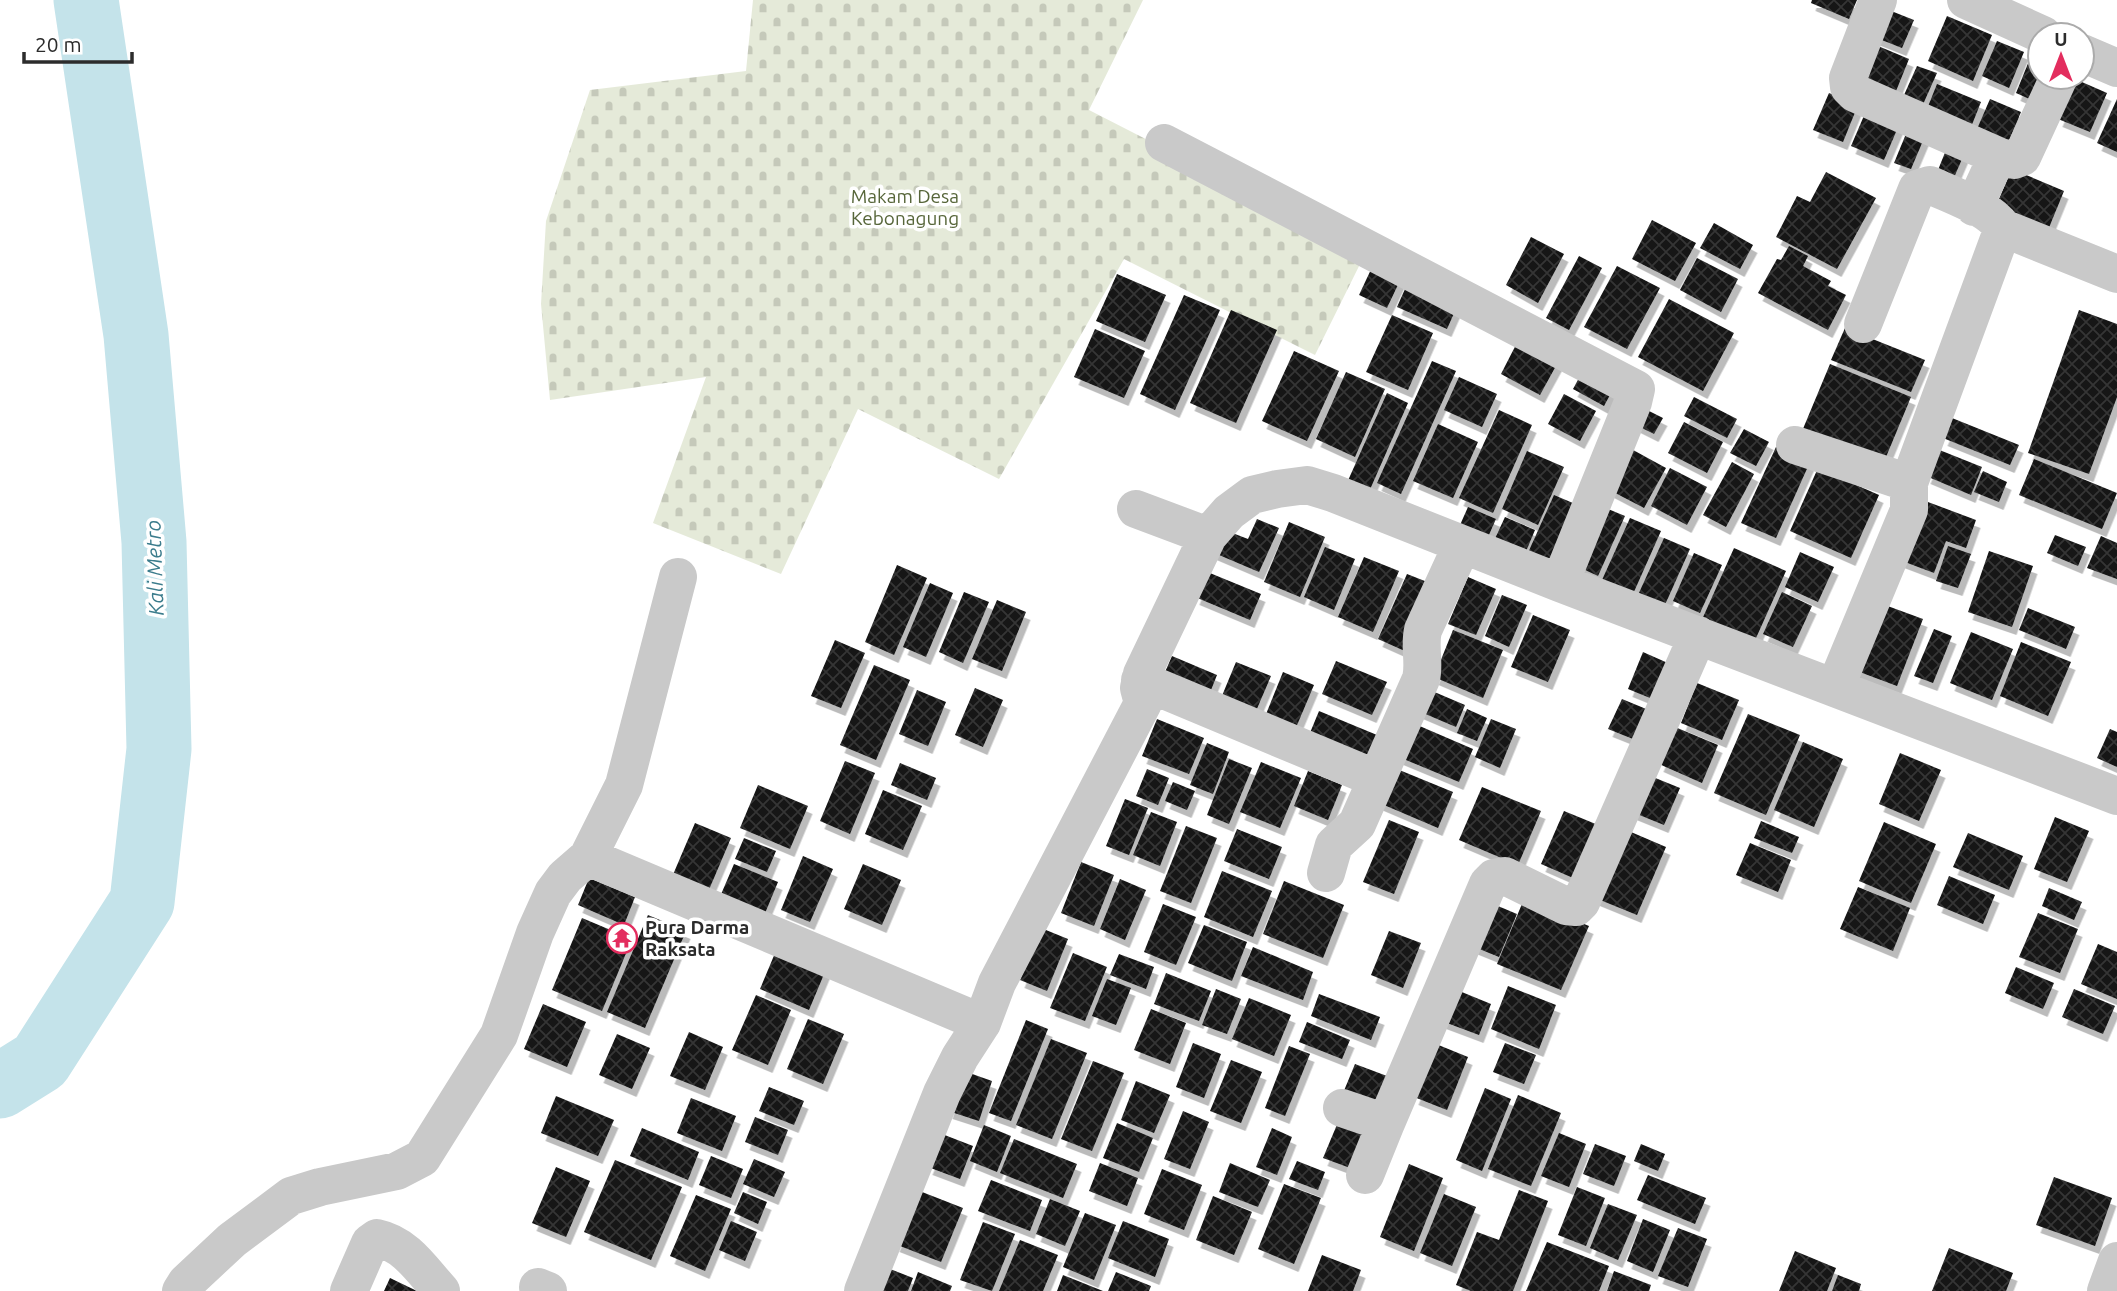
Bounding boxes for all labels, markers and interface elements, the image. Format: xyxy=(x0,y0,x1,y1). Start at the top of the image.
scale bar xyxy=(24,21,133,65)
north arrow xyxy=(2026,21,2096,91)
text: U xyxy=(2054,28,2068,50)
text: 20 m xyxy=(35,32,82,56)
park label: Makam Desa Kebonagung xyxy=(851,185,959,229)
water label: Kali Metro xyxy=(140,520,168,616)
place label: Pura Darma Raksata xyxy=(645,916,749,960)
temple icon: Pura Darma Raksata xyxy=(605,921,639,955)

